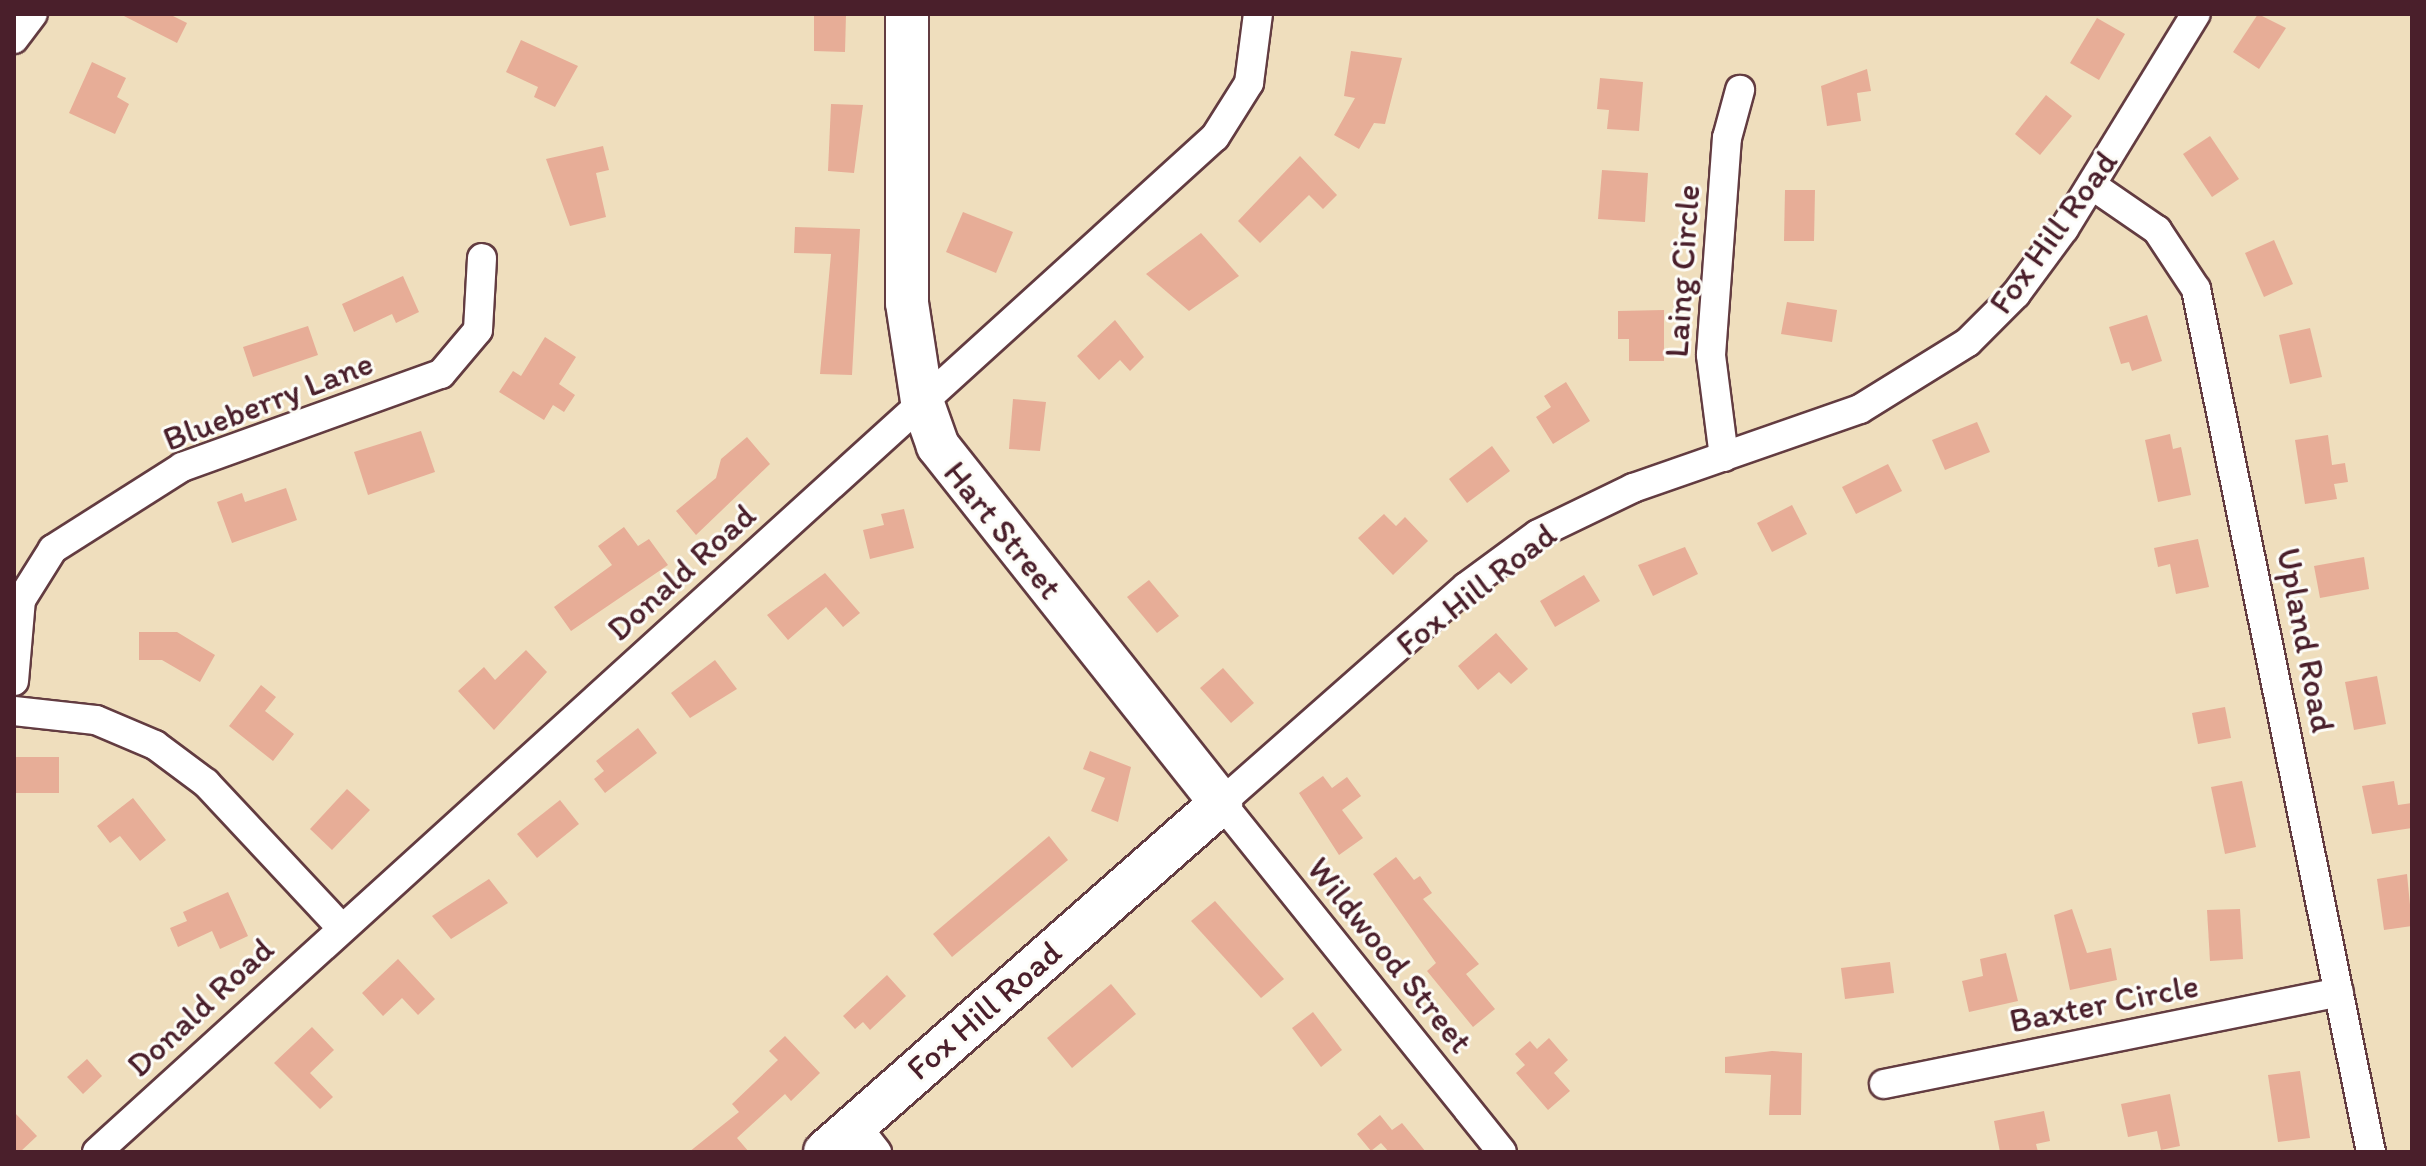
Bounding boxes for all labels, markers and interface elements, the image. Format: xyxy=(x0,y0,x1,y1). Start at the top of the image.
street label: Fox Hill Road xyxy=(1980,143,2126,321)
street label: Laing Circle xyxy=(1656,183,1708,359)
street label: Blueberry Lane xyxy=(157,342,379,460)
street label: Hart Street xyxy=(935,453,1071,607)
street label: Donald Road xyxy=(599,495,763,649)
street label: Fox Hill Road xyxy=(1388,514,1564,664)
street label: Upland Road xyxy=(2268,544,2344,736)
street label: Wildwood Street xyxy=(1299,849,1481,1061)
street label: Donald Road xyxy=(118,929,282,1085)
street label: Fox Hill Road xyxy=(899,932,1069,1088)
street label: Baxter Circle xyxy=(2006,965,2202,1041)

